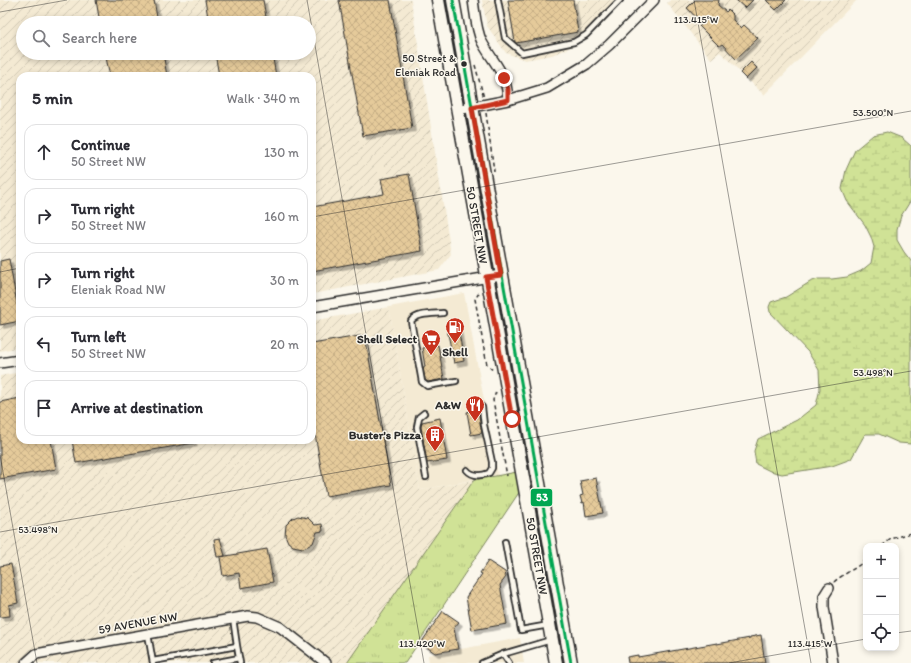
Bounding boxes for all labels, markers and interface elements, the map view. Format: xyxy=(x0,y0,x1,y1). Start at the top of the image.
text: 113.415°W xyxy=(674,13,719,26)
search box xyxy=(16,16,316,60)
icon: search xyxy=(30,27,52,49)
text: Search here xyxy=(62,29,137,47)
place label: 50 Street & Eleniak Road xyxy=(395,52,456,79)
marker: 50 Street & Eleniak Road xyxy=(459,59,469,69)
route end xyxy=(495,69,513,87)
text: 5 min xyxy=(32,88,72,108)
text: Walk · 340 m xyxy=(227,91,300,106)
text: 53.500°N xyxy=(853,106,893,119)
text: Continue xyxy=(71,136,130,154)
icon: ahead xyxy=(33,141,55,163)
text: 130 m xyxy=(264,145,299,160)
text: 50 Street NW xyxy=(71,154,146,169)
street label: 50 STREET NW xyxy=(463,185,491,265)
text: Turn right xyxy=(71,200,135,218)
icon: right xyxy=(33,205,55,227)
text: 160 m xyxy=(264,209,299,224)
text: 50 Street NW xyxy=(71,218,146,233)
text: Turn right xyxy=(71,264,135,282)
icon: right xyxy=(33,269,55,291)
text: 30 m xyxy=(270,273,299,288)
text: Eleniak Road NW xyxy=(71,282,166,297)
fuel station icon: Shell xyxy=(444,316,466,344)
text: Turn left xyxy=(71,328,126,346)
supermarket icon: Shell Select xyxy=(420,328,442,356)
place label: Shell Select xyxy=(357,332,417,346)
icon: left xyxy=(33,333,55,355)
text: 20 m xyxy=(270,337,299,352)
place label: Shell xyxy=(442,345,468,359)
text: 50 Street NW xyxy=(71,346,146,361)
text: 53.498°N xyxy=(853,366,893,379)
restaurant icon: A&W xyxy=(464,394,486,422)
icon: arrive xyxy=(33,397,55,419)
place label: A&W xyxy=(434,398,462,412)
text: Arrive at destination xyxy=(71,399,203,417)
route start xyxy=(503,410,521,428)
building icon: Buster's Pizza xyxy=(424,424,446,452)
place label: Buster's Pizza xyxy=(349,428,422,442)
line badge: 53 xyxy=(530,488,553,507)
text: 53 xyxy=(536,491,548,504)
street label: 50 STREET NW xyxy=(523,516,551,596)
text: 53.498°N xyxy=(18,523,58,536)
map controls xyxy=(863,543,899,651)
button: + xyxy=(863,543,899,579)
button: − xyxy=(863,579,899,615)
street label: 59 AVENUE NW xyxy=(97,609,179,637)
button: locate xyxy=(863,615,899,651)
text: 113.420°W xyxy=(399,637,446,650)
text: 113.415°W xyxy=(788,637,833,650)

